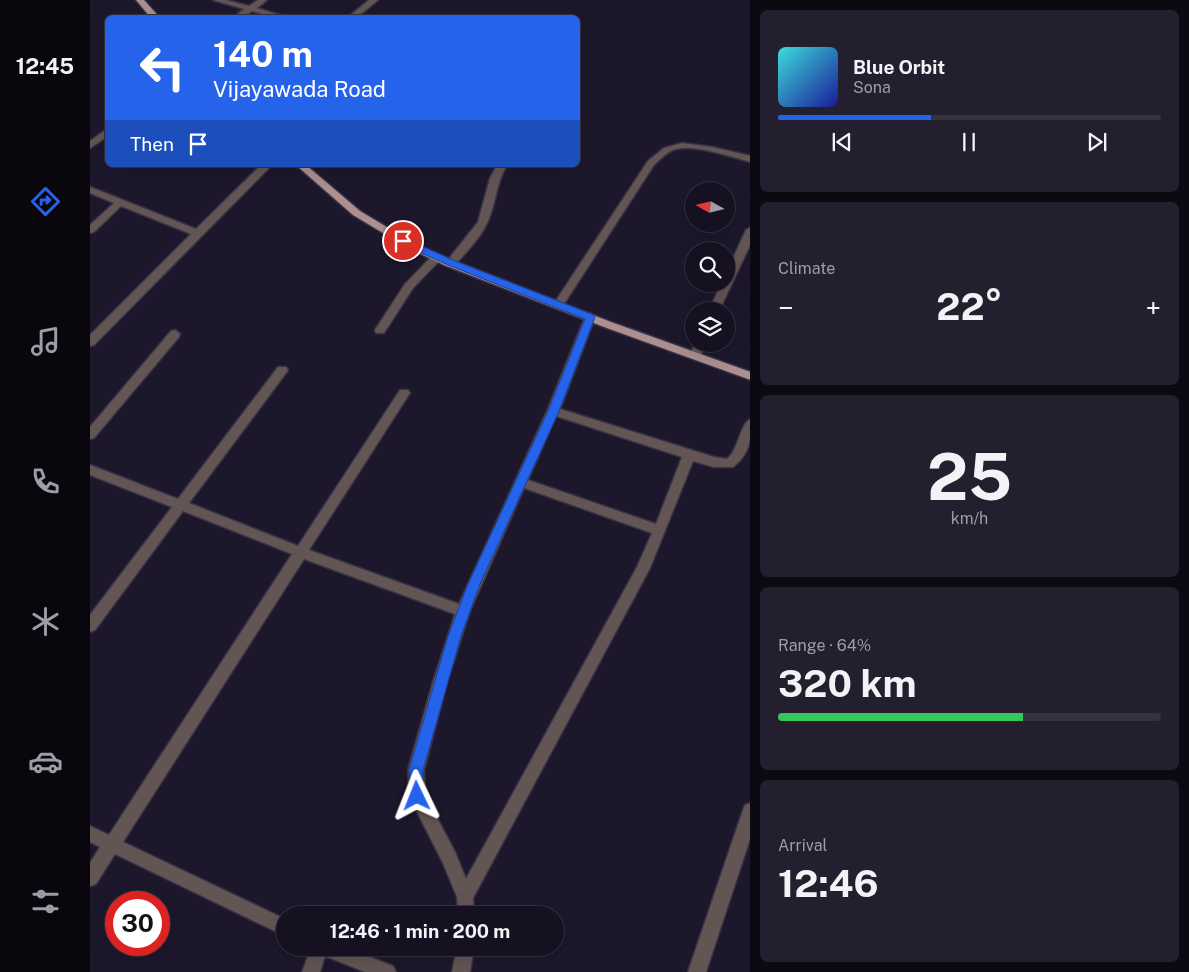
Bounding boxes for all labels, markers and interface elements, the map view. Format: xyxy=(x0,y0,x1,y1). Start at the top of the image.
text: 140 m xyxy=(213,34,313,75)
icon: left xyxy=(130,35,195,100)
text: 12:45 xyxy=(16,53,74,79)
text: Blue Orbit xyxy=(853,56,945,78)
text: Vijayawada Road xyxy=(213,76,386,102)
text: Sona xyxy=(853,78,891,97)
icon: previous xyxy=(828,128,856,156)
icon: pause xyxy=(955,128,983,156)
icon: next xyxy=(1083,128,1111,156)
icon: arrive xyxy=(184,130,212,158)
text: Then xyxy=(130,133,174,155)
north arrow xyxy=(685,182,735,232)
map controls xyxy=(685,182,735,352)
icon: directions xyxy=(28,184,63,219)
pin xyxy=(382,220,424,262)
icon: arrive xyxy=(389,227,417,255)
button: search xyxy=(685,242,735,292)
text: Climate xyxy=(778,259,835,278)
text: 22° xyxy=(936,284,1003,329)
text: − xyxy=(778,291,794,324)
text: + xyxy=(1145,291,1161,324)
button: layers xyxy=(685,302,735,352)
icon: music xyxy=(28,324,63,359)
text: 25 xyxy=(927,438,1012,515)
icon: phone xyxy=(28,464,63,499)
text: km/h xyxy=(951,509,988,528)
icon: climate xyxy=(28,604,63,639)
text: Range · 64% xyxy=(778,636,871,655)
text: 320 km xyxy=(778,661,917,706)
icon: car xyxy=(28,744,63,779)
position arrow xyxy=(390,769,442,821)
text: Arrival xyxy=(778,836,827,855)
text: 12:46 xyxy=(778,861,879,906)
icon: filters xyxy=(28,884,63,919)
speed limit sign: 30 xyxy=(105,891,170,956)
text: 12:46 · 1 min · 200 m xyxy=(330,920,510,942)

